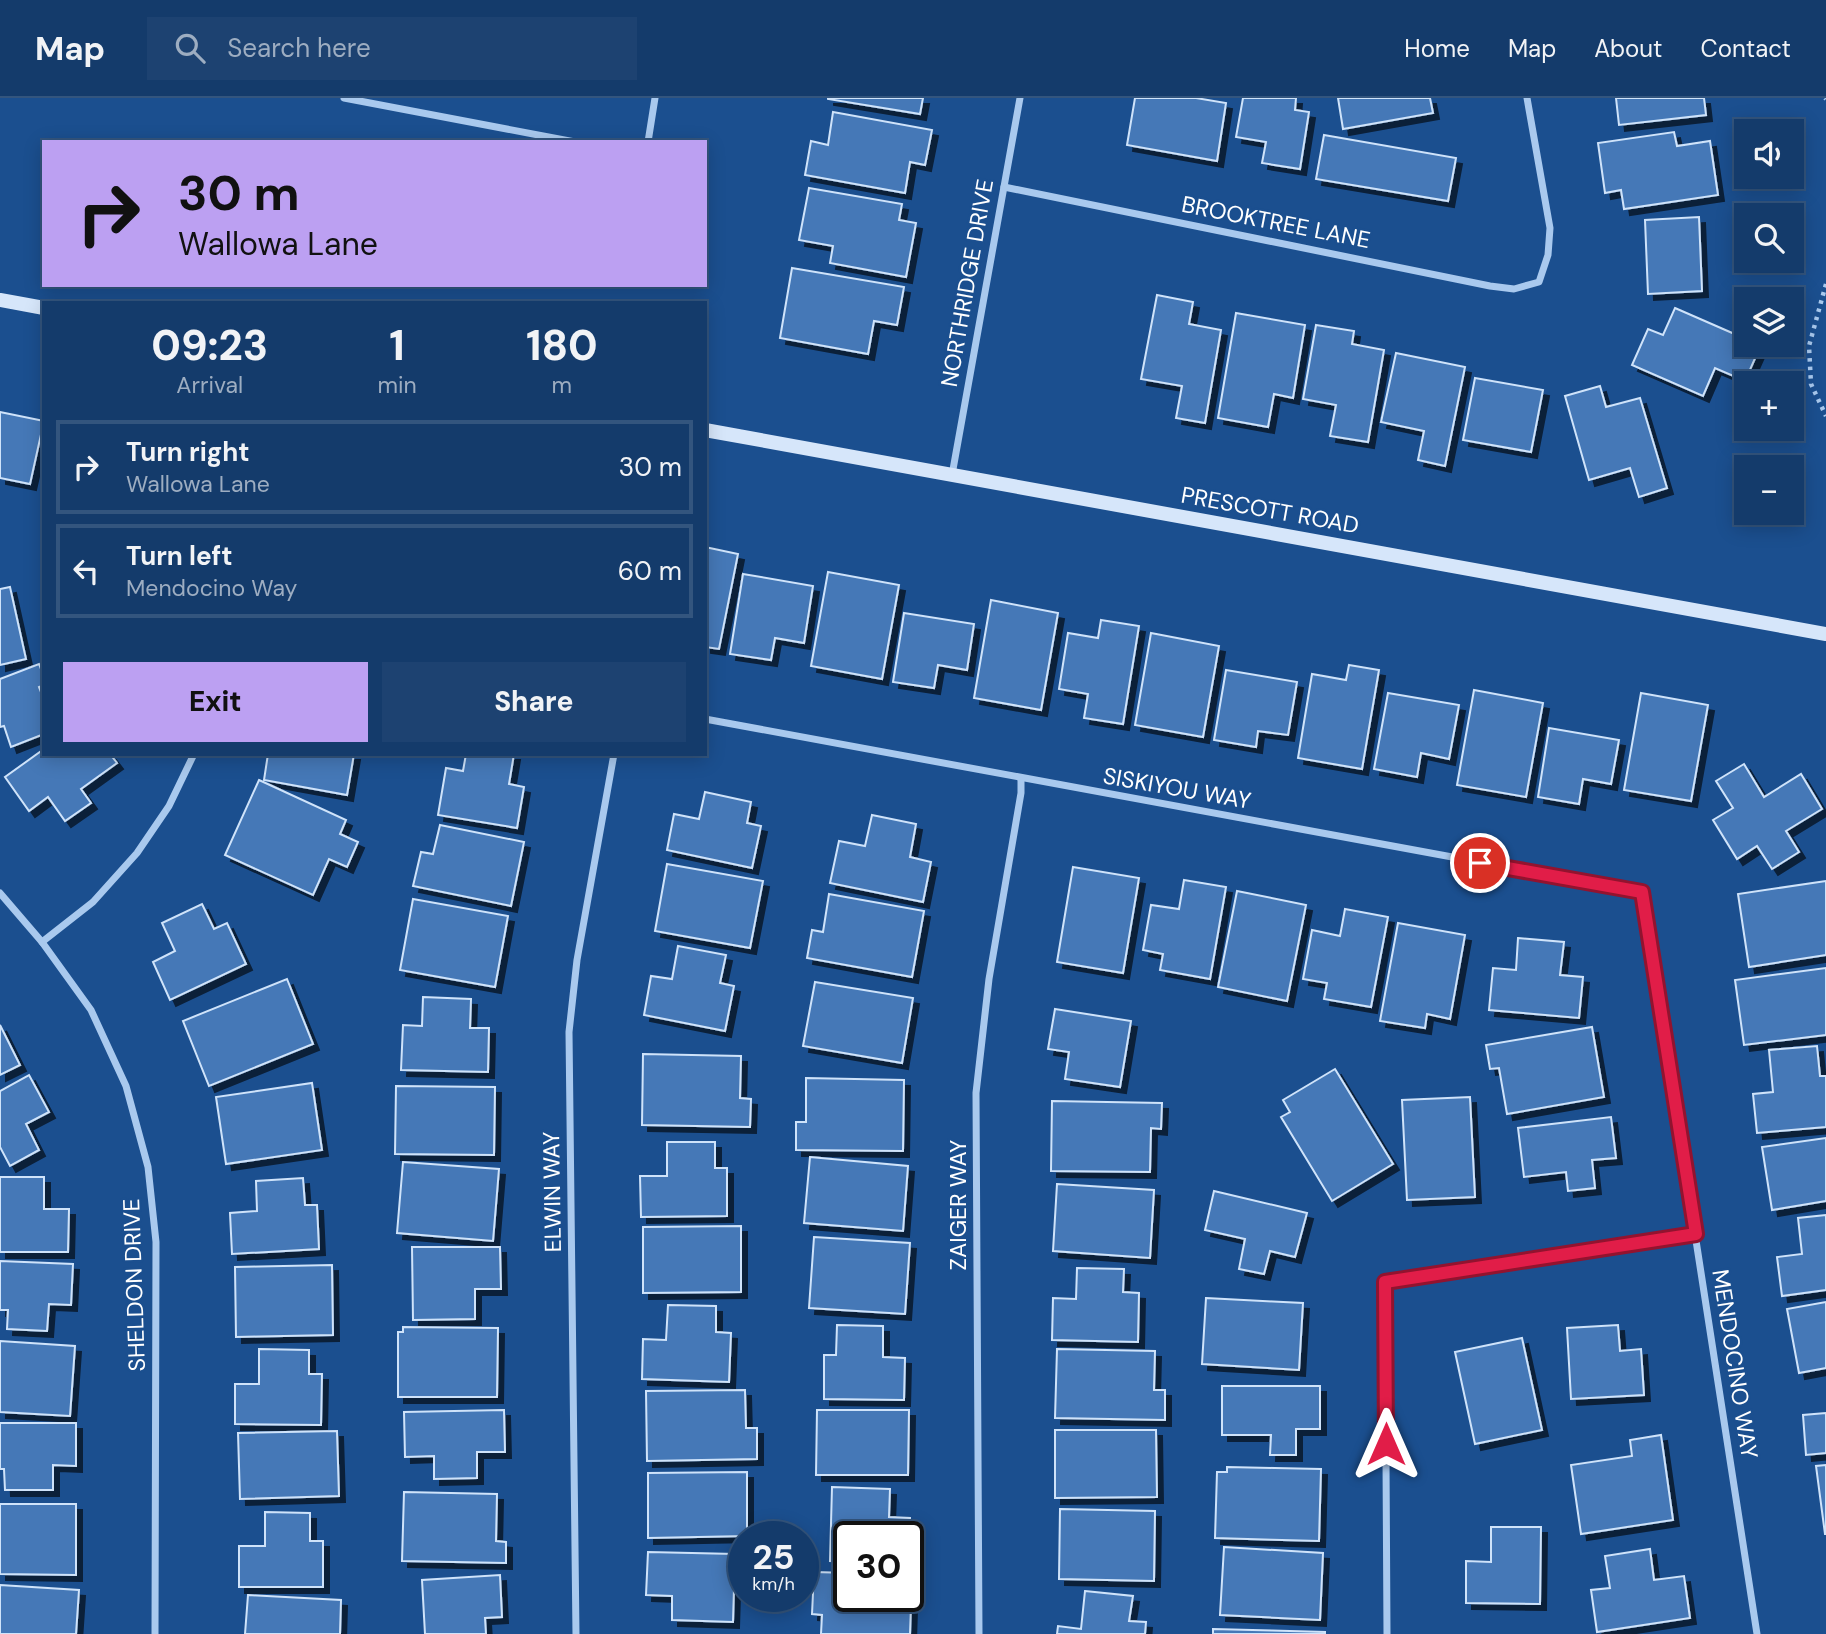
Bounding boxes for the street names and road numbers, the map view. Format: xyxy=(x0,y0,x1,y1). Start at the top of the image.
street label: NORTHRIDGE DRIVE xyxy=(934,177,1000,389)
street label: BROOKTREE LANE xyxy=(1179,189,1373,255)
street label: PRESCOTT ROAD xyxy=(1179,480,1361,540)
street label: SISKIYOU WAY xyxy=(1101,760,1253,816)
street label: ELWIN WAY xyxy=(536,1131,568,1253)
street label: ZAIGER WAY xyxy=(943,1140,973,1270)
street label: SHELDON DRIVE xyxy=(116,1198,152,1372)
street label: MENDOCINO WAY xyxy=(1705,1267,1765,1461)

